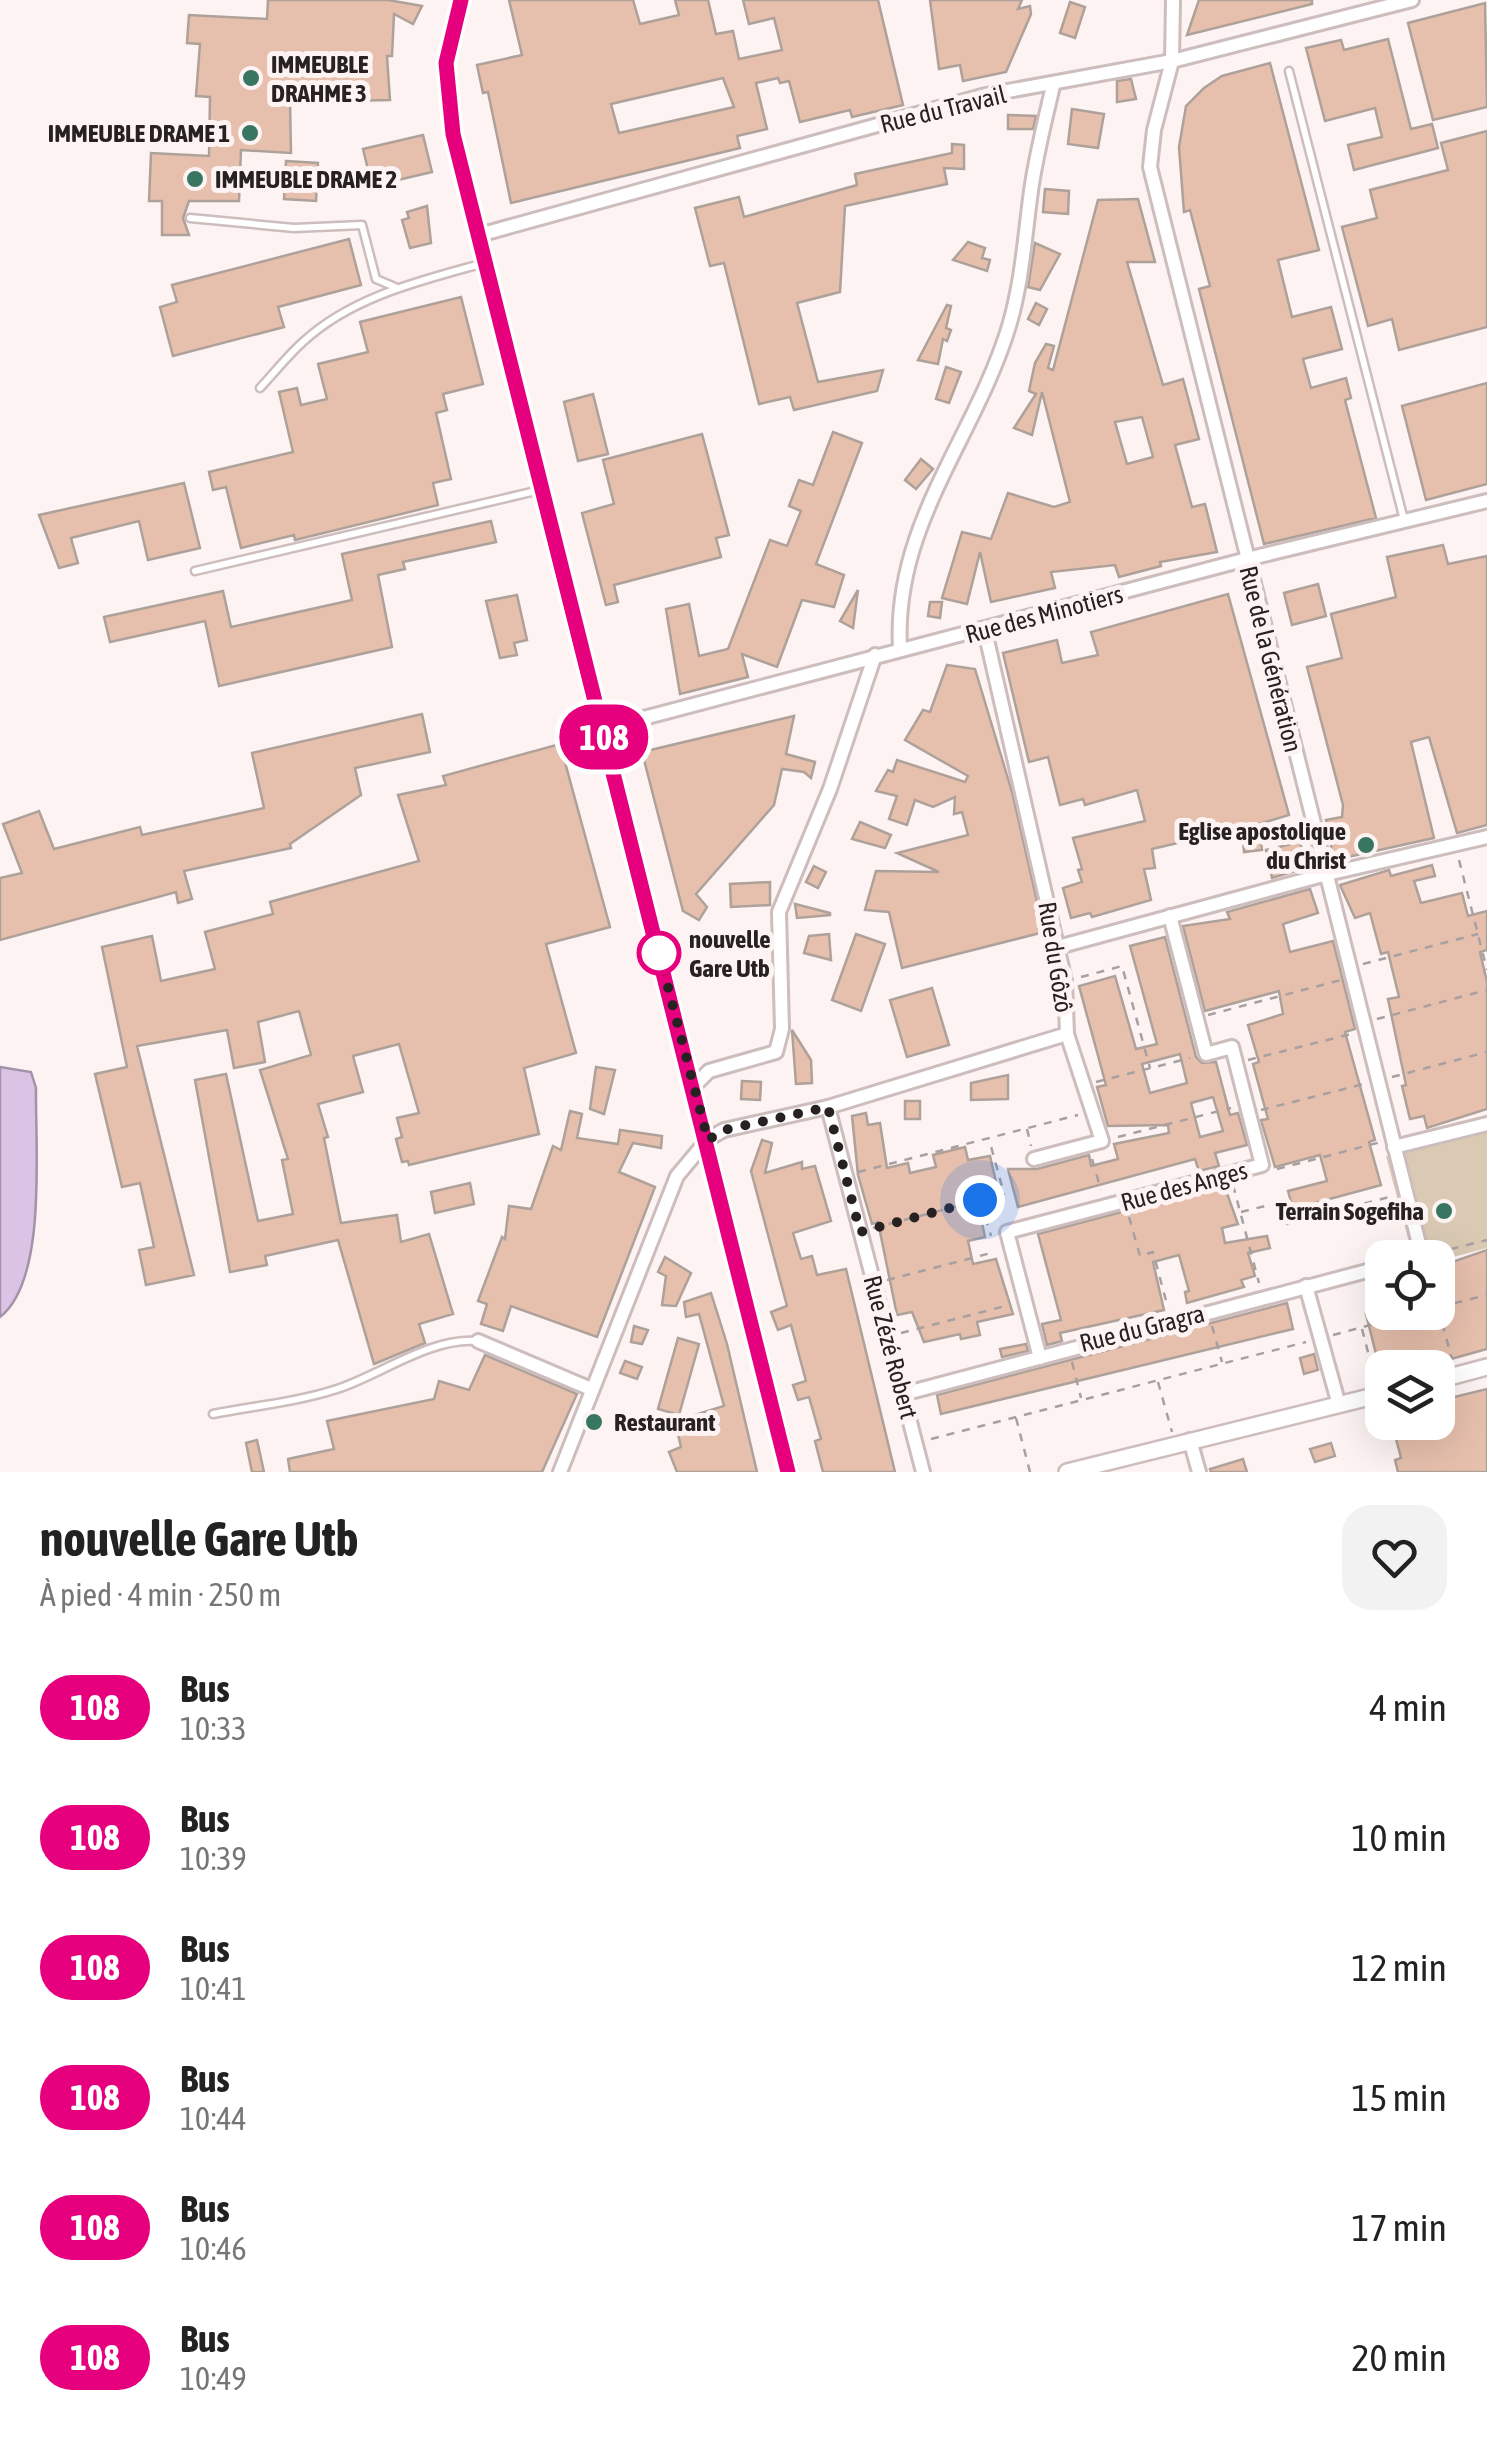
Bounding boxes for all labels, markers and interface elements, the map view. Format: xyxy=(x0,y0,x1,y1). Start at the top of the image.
place label: IMMEUBLE DRAHME 3 xyxy=(271,50,369,107)
marker: IMMEUBLE DRAHME 3 xyxy=(240,67,262,89)
street label: Rue du Travail xyxy=(877,80,1009,138)
place label: IMMEUBLE DRAME 1 xyxy=(48,119,230,147)
marker: IMMEUBLE DRAME 1 xyxy=(239,122,261,144)
place label: IMMEUBLE DRAME 2 xyxy=(215,165,397,193)
marker: IMMEUBLE DRAME 2 xyxy=(184,168,206,190)
street label: Rue de la Génération xyxy=(1234,563,1308,755)
street label: Rue des Minotiers xyxy=(962,580,1126,648)
line badge: 108 xyxy=(546,704,662,770)
text: 108 xyxy=(579,717,629,757)
place label: Eglise apostolique du Christ xyxy=(1178,817,1347,874)
marker: Eglise apostolique du Christ xyxy=(1355,834,1377,856)
street label: Rue du Gôzô xyxy=(1033,900,1079,1014)
place label: nouvelle Gare Utb xyxy=(689,925,771,982)
marker: nouvelle Gare Utb xyxy=(638,932,680,974)
street label: Rue des Anges xyxy=(1118,1156,1250,1216)
your location xyxy=(955,1175,1005,1225)
place label: Terrain Sogefiha xyxy=(1276,1197,1424,1225)
marker: Terrain Sogefiha xyxy=(1433,1200,1455,1222)
map controls xyxy=(1365,1240,1455,1440)
button: locate xyxy=(1365,1240,1455,1330)
street label: Rue Zézé Robert xyxy=(858,1272,924,1422)
street label: Rue du Gragra xyxy=(1077,1299,1207,1357)
button: layers xyxy=(1365,1350,1455,1440)
place label: Restaurant xyxy=(614,1408,716,1436)
marker: Restaurant xyxy=(583,1411,605,1433)
button: heart xyxy=(1342,1505,1447,1610)
text: nouvelle Gare Utb xyxy=(40,1511,359,1566)
text: À pied · 4 min · 250 m xyxy=(40,1576,281,1613)
text: Bus xyxy=(180,1667,230,1710)
text: 4 min xyxy=(1369,1686,1447,1729)
text: 108 xyxy=(70,1687,120,1727)
text: 10:33 xyxy=(180,1710,247,1747)
text: Bus xyxy=(180,1797,230,1840)
text: 10 min xyxy=(1352,1816,1447,1859)
text: 108 xyxy=(70,1817,120,1857)
text: 10:39 xyxy=(180,1840,247,1877)
text: Bus xyxy=(180,1927,230,1970)
text: 12 min xyxy=(1352,1946,1447,1989)
text: 108 xyxy=(70,1947,120,1987)
text: 10:41 xyxy=(180,1970,247,2007)
text: Bus xyxy=(180,2057,230,2100)
text: 15 min xyxy=(1352,2076,1447,2119)
text: 108 xyxy=(70,2077,120,2117)
text: 10:44 xyxy=(180,2100,247,2137)
text: Bus xyxy=(180,2187,230,2230)
text: 17 min xyxy=(1352,2206,1447,2249)
text: 108 xyxy=(70,2207,120,2247)
text: 10:46 xyxy=(180,2230,247,2267)
text: Bus xyxy=(180,2317,230,2360)
text: 20 min xyxy=(1352,2336,1447,2379)
text: 108 xyxy=(70,2337,120,2377)
text: 10:49 xyxy=(180,2360,247,2397)

